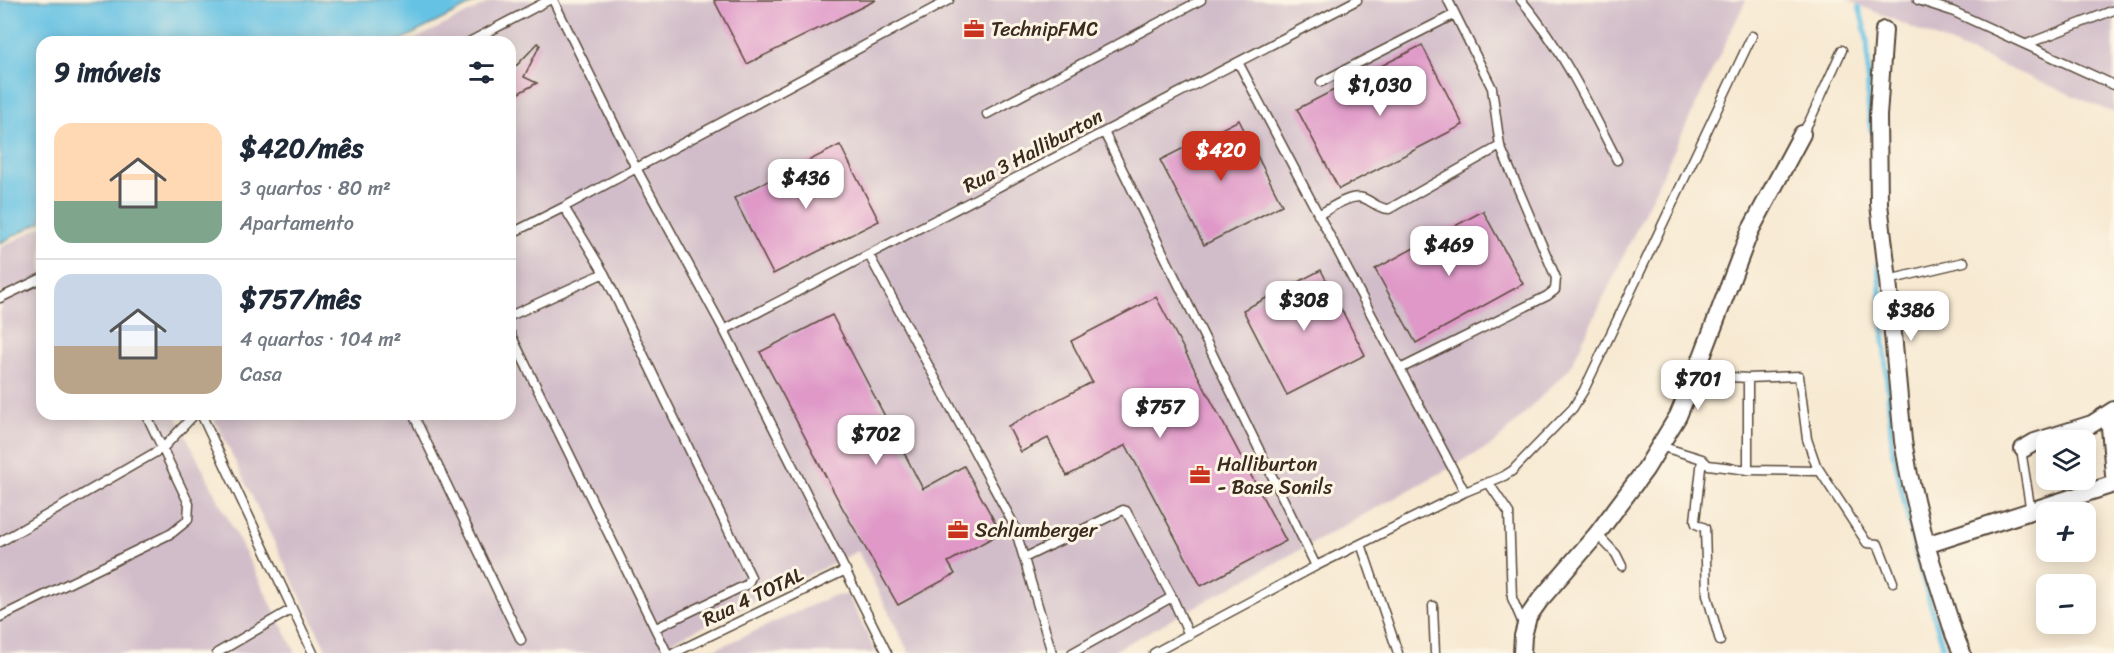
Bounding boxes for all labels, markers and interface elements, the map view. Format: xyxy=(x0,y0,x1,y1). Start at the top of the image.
place label: TechnipFMC xyxy=(991,12,1098,47)
office icon: TechnipFMC xyxy=(962,17,986,41)
text: 9 imóveis xyxy=(54,49,160,95)
icon: filters xyxy=(465,56,498,89)
pin: $1,030 xyxy=(1331,66,1429,117)
text: $1,030 xyxy=(1348,68,1412,103)
street label: Rua 3 Halliburton xyxy=(957,99,1110,203)
text: $420/mês xyxy=(240,125,363,171)
pin: $420 xyxy=(1185,131,1257,182)
text: $420 xyxy=(1196,133,1246,168)
icon: home xyxy=(102,147,174,219)
pin: $436 xyxy=(770,159,842,210)
text: $436 xyxy=(782,161,830,196)
text: 3 quartos · 80 m² xyxy=(240,171,391,206)
text: Apartamento xyxy=(240,206,354,241)
pin: $469 xyxy=(1413,226,1485,277)
text: $469 xyxy=(1424,228,1474,263)
text: $757/mês xyxy=(240,276,361,322)
pin: $308 xyxy=(1268,281,1340,332)
text: $308 xyxy=(1279,283,1329,318)
pin: $386 xyxy=(1875,291,1947,342)
text: $386 xyxy=(1887,293,1935,328)
icon: home xyxy=(102,298,174,370)
text: 4 quartos · 104 m² xyxy=(240,322,401,357)
text: Casa xyxy=(240,357,282,392)
pin: $701 xyxy=(1662,360,1734,411)
text: $701 xyxy=(1675,362,1721,397)
pin: $757 xyxy=(1124,388,1196,439)
text: $757 xyxy=(1136,390,1184,425)
pin: $702 xyxy=(840,415,912,466)
text: $702 xyxy=(851,417,901,452)
map controls xyxy=(2036,430,2096,634)
button: layers xyxy=(2036,430,2096,490)
place label: Halliburton - Base Sonils xyxy=(1217,447,1333,505)
office icon: Halliburton - Base Sonils xyxy=(1188,463,1212,487)
button: + xyxy=(2036,502,2096,562)
place label: Schlumberger xyxy=(975,513,1099,548)
office icon: Schlumberger xyxy=(946,518,970,542)
street label: Rua 4 TOTAL xyxy=(696,557,810,637)
button: − xyxy=(2036,574,2096,634)

